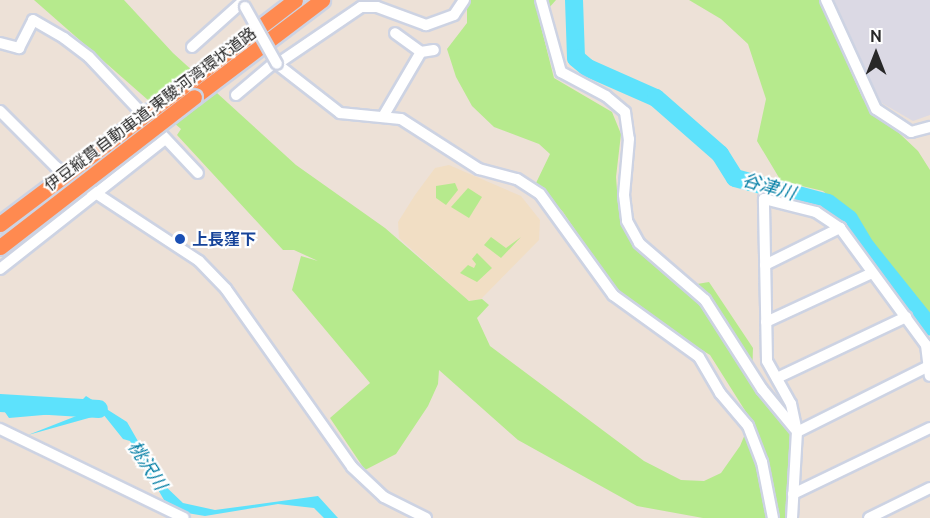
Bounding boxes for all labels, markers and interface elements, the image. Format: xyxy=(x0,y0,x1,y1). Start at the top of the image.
street label: 伊豆縦貫自動車道;東駿河湾環状道路 xyxy=(40,23,260,195)
north arrow xyxy=(846,24,906,84)
text: N xyxy=(870,27,882,45)
water label: 谷津川 xyxy=(740,168,798,204)
place label: 上長窪下 xyxy=(192,229,256,249)
marker: 上長窪下 xyxy=(173,232,187,246)
water label: 桃沢川 xyxy=(124,436,172,494)

